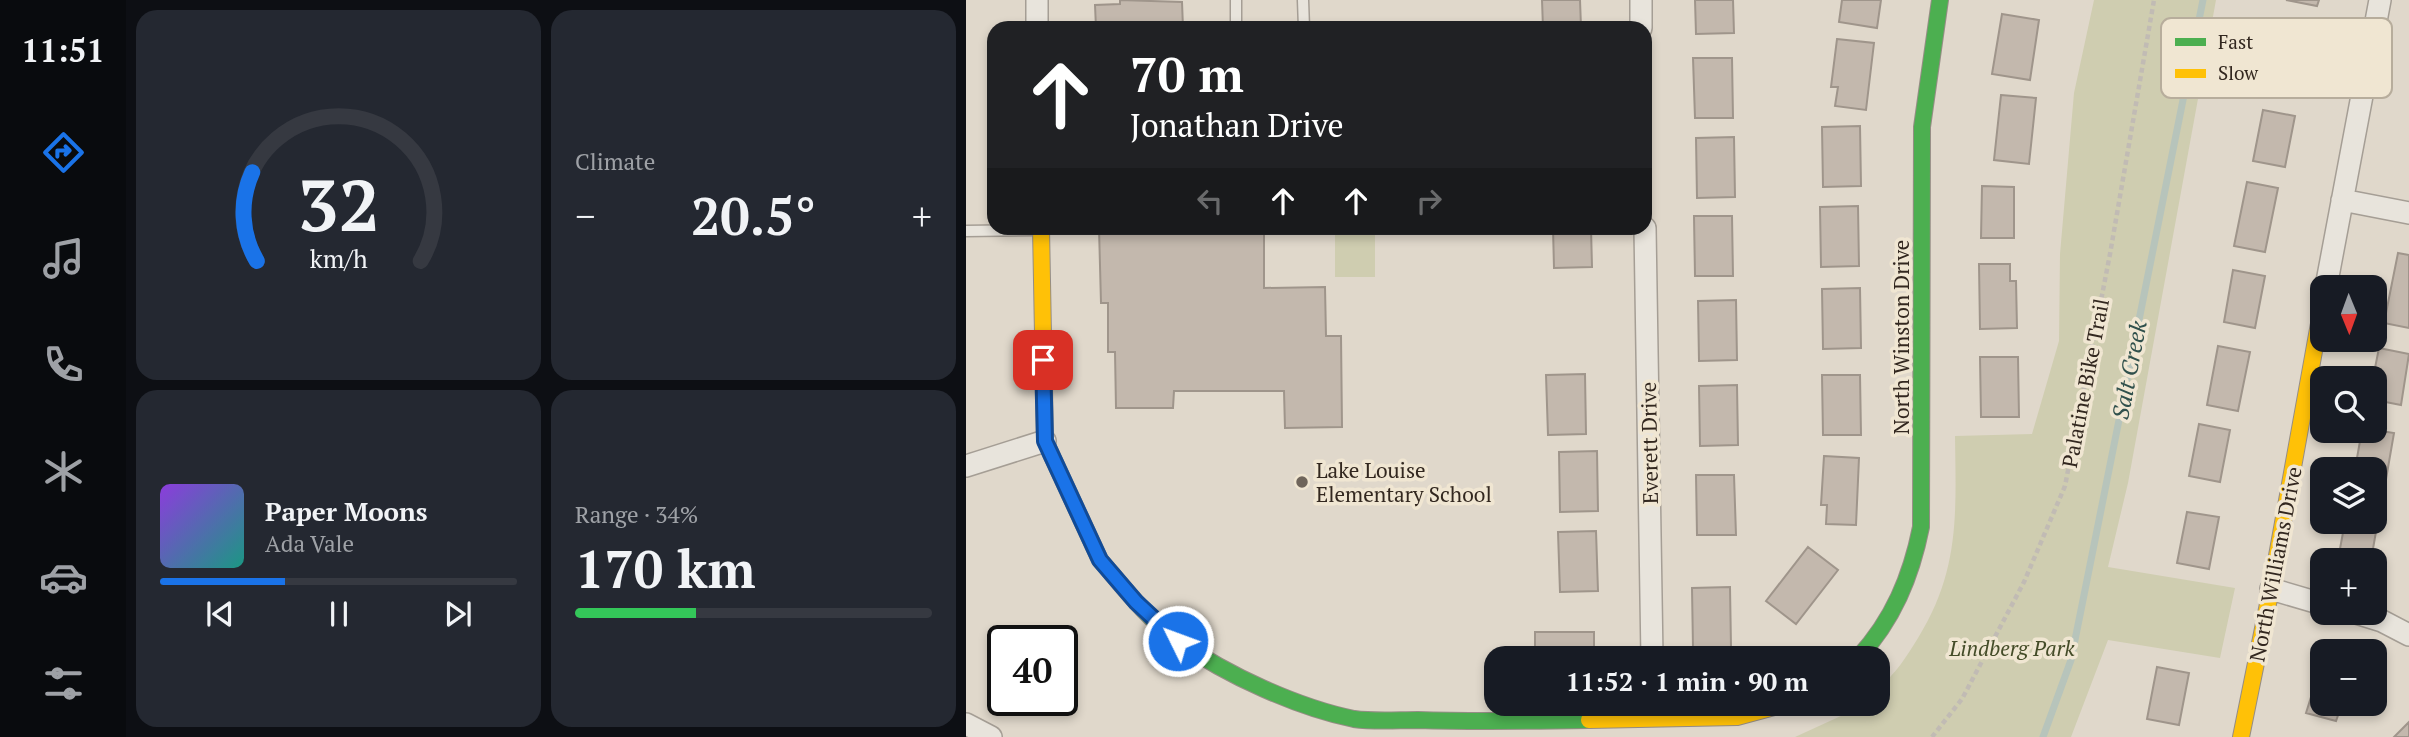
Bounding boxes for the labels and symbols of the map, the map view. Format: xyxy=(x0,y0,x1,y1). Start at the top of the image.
legend xyxy=(2161,18,2392,98)
text: Fast xyxy=(2218,29,2253,54)
text: Slow xyxy=(2218,60,2259,85)
street label: North Winston Drive xyxy=(1887,240,1915,434)
north arrow xyxy=(2310,275,2387,352)
street label: Palatine Bike Trail xyxy=(2055,296,2115,470)
water label: Salt Creek xyxy=(2104,317,2154,422)
pin xyxy=(1013,330,1073,390)
street label: Everett Drive xyxy=(1634,382,1664,504)
place label: Lake Louise Elementary School xyxy=(1316,456,1492,508)
street label: North Williams Drive xyxy=(2242,464,2308,664)
marker: Lake Louise Elementary School xyxy=(1294,474,1310,490)
position arrow xyxy=(1141,604,1215,678)
speed limit sign: 40 xyxy=(987,625,1078,716)
park label: Lindberg Park xyxy=(1948,634,2076,662)

